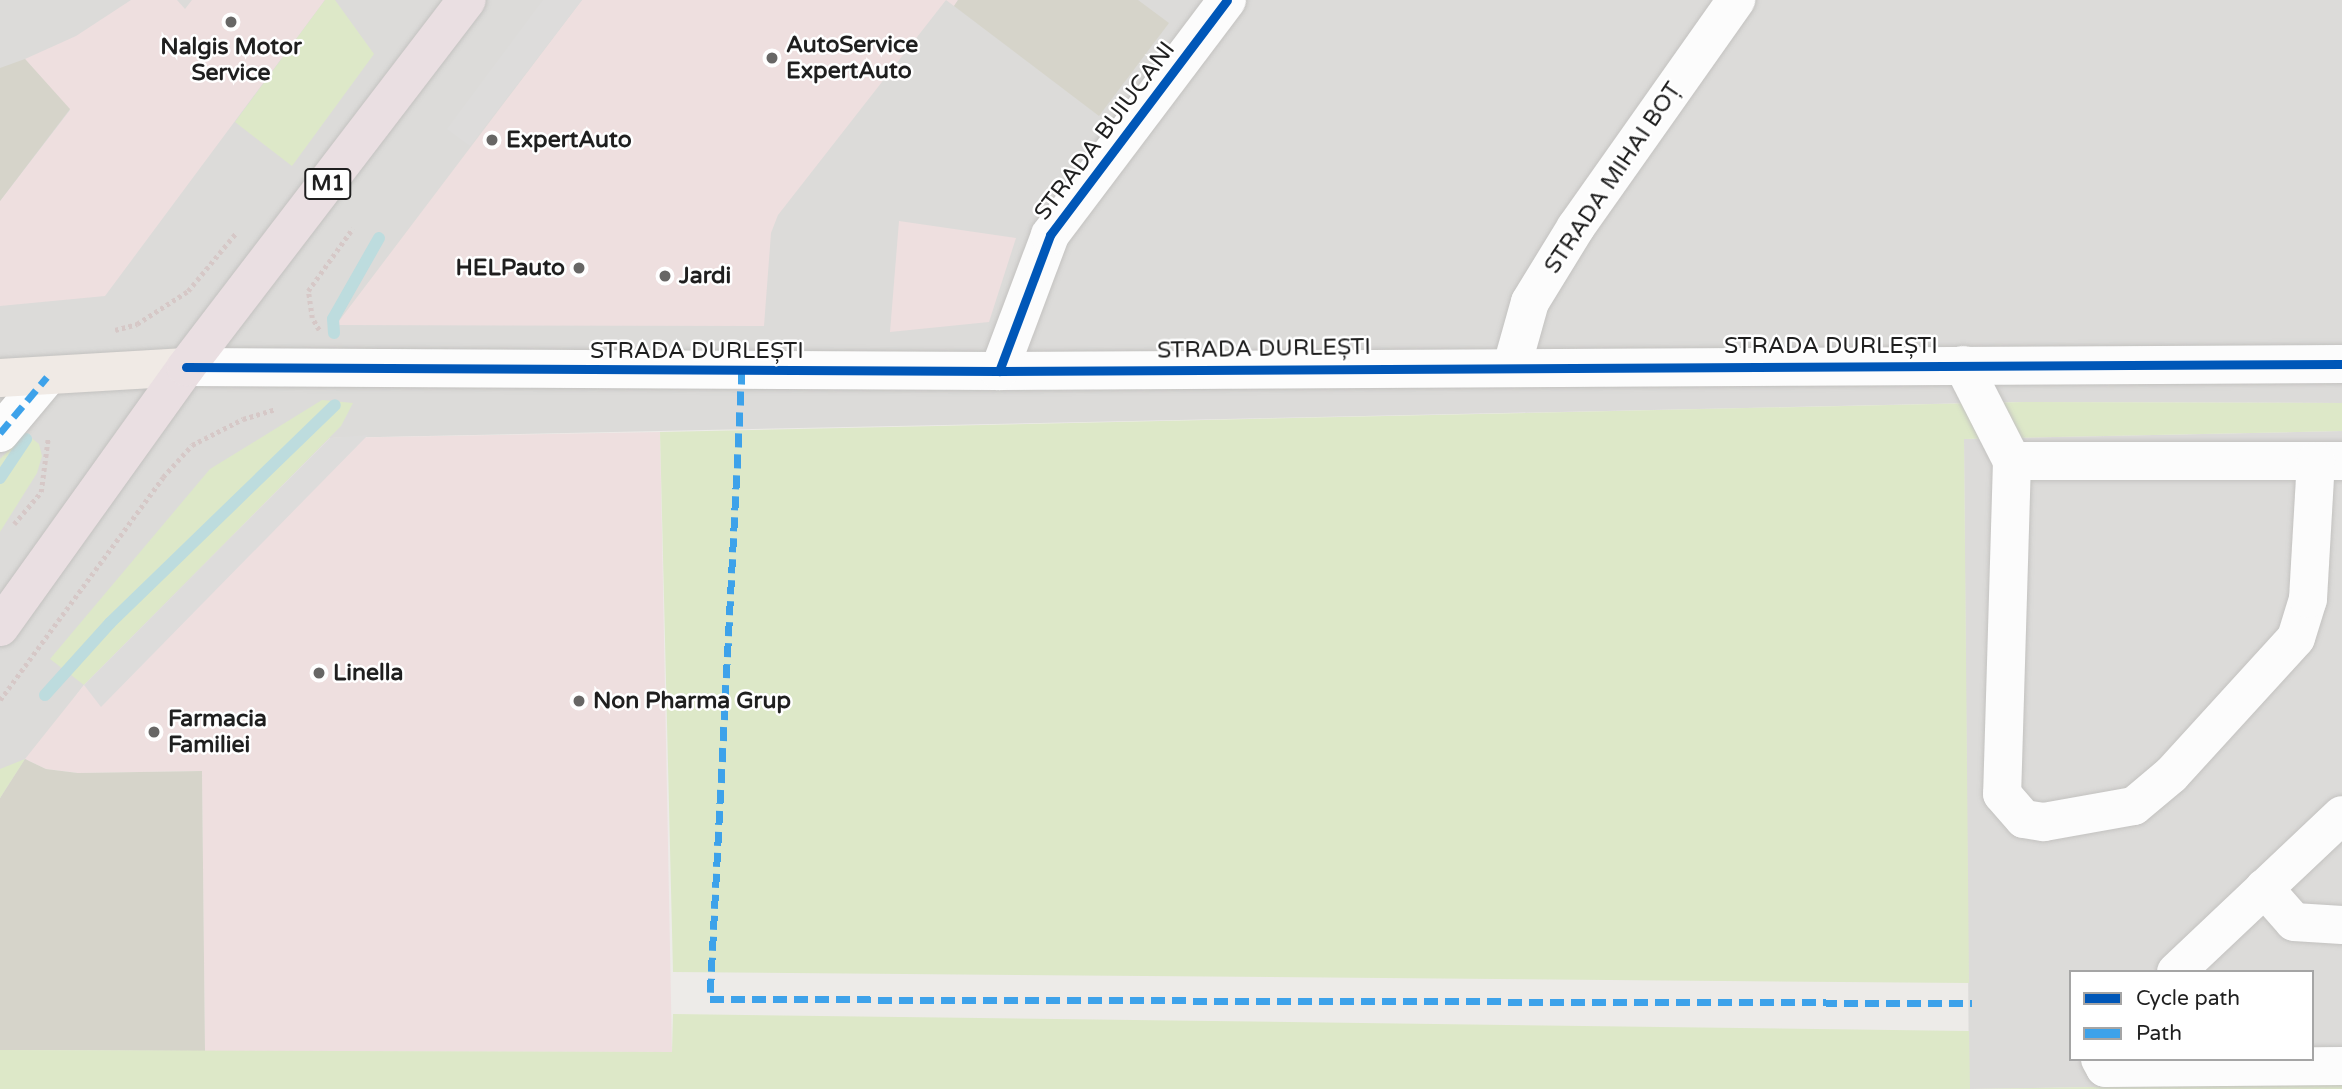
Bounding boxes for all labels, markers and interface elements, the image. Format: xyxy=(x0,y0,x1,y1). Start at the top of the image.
marker: Nalgis Motor Service xyxy=(223,14,239,30)
place label: AutoService ExpertAuto xyxy=(786,31,918,85)
place label: Nalgis Motor Service xyxy=(160,33,302,87)
street label: STRADA BUIUCANI xyxy=(1029,36,1181,226)
marker: AutoService ExpertAuto xyxy=(764,50,780,66)
street label: STRADA MIHAI BOȚ xyxy=(1539,77,1687,279)
place label: ExpertAuto xyxy=(506,126,632,154)
marker: ExpertAuto xyxy=(484,132,500,148)
road number: M1 xyxy=(304,166,352,202)
place label: HELPauto xyxy=(455,254,565,282)
marker: HELPauto xyxy=(571,260,587,276)
place label: Jardi xyxy=(679,262,731,290)
marker: Jardi xyxy=(657,268,673,284)
street label: STRADA DURLEȘTI xyxy=(1724,332,1938,360)
street label: STRADA DURLEȘTI xyxy=(1157,333,1371,365)
street label: STRADA DURLEȘTI xyxy=(590,337,804,365)
place label: Linella xyxy=(333,659,403,687)
marker: Linella xyxy=(311,665,327,681)
place label: Non Pharma Grup xyxy=(593,687,791,715)
marker: Non Pharma Grup xyxy=(571,693,587,709)
place label: Farmacia Familiei xyxy=(168,705,267,759)
marker: Farmacia Familiei xyxy=(146,724,162,740)
legend xyxy=(2069,970,2314,1061)
text: Cycle path xyxy=(2136,986,2240,1011)
text: Path xyxy=(2136,1021,2182,1046)

